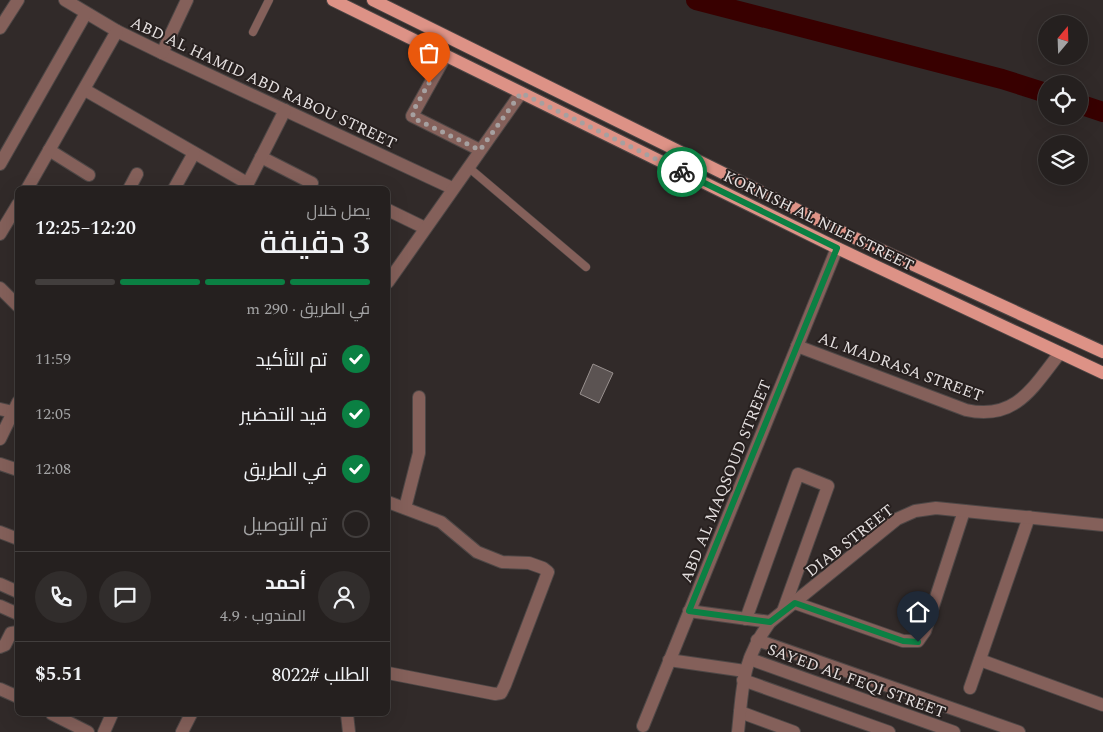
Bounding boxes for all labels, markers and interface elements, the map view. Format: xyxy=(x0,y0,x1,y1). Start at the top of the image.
street label: ABD AL HAMID ABD RABOU STREET xyxy=(127,10,401,155)
north arrow xyxy=(1038,15,1088,65)
map controls xyxy=(1038,15,1088,185)
pin xyxy=(408,32,450,83)
icon: bag xyxy=(415,39,443,67)
button: locate xyxy=(1038,75,1088,125)
button: layers xyxy=(1038,135,1088,185)
courier xyxy=(657,147,707,197)
icon: bike xyxy=(668,158,696,186)
street label: KORNISH AL NILE STREET xyxy=(719,164,918,278)
text: يصل خلال xyxy=(307,199,370,223)
text: 12:20–12:25 xyxy=(35,214,136,243)
text: 3 دقيقة xyxy=(260,219,370,268)
text: في الطريق · 290 m xyxy=(246,297,370,321)
street label: AL MADRASA STREET xyxy=(815,326,987,408)
icon: check xyxy=(342,345,370,373)
text: تم التأكيد xyxy=(256,346,327,375)
text: 11:59 xyxy=(35,347,71,371)
street label: ABD AL MAQSOUD STREET xyxy=(674,376,778,586)
icon: check xyxy=(342,400,370,428)
text: قيد التحضير xyxy=(240,401,327,430)
text: 12:05 xyxy=(35,402,71,426)
icon: check xyxy=(342,455,370,483)
text: في الطريق xyxy=(244,456,327,485)
text: 12:08 xyxy=(35,457,71,481)
street label: DIAB STREET xyxy=(800,498,899,583)
text: تم التوصيل xyxy=(243,511,327,540)
text: أحمد xyxy=(265,569,306,598)
button: phone xyxy=(35,571,87,623)
button: chat xyxy=(99,571,151,623)
button: person xyxy=(318,571,370,623)
pin xyxy=(897,591,939,642)
icon: home xyxy=(904,598,932,626)
text: المندوب · 4.9 xyxy=(220,604,306,628)
street label: SAYED AL FEQI STREET xyxy=(764,637,949,725)
text: $5.51 xyxy=(35,660,83,689)
text: الطلب #8022 xyxy=(272,661,370,690)

